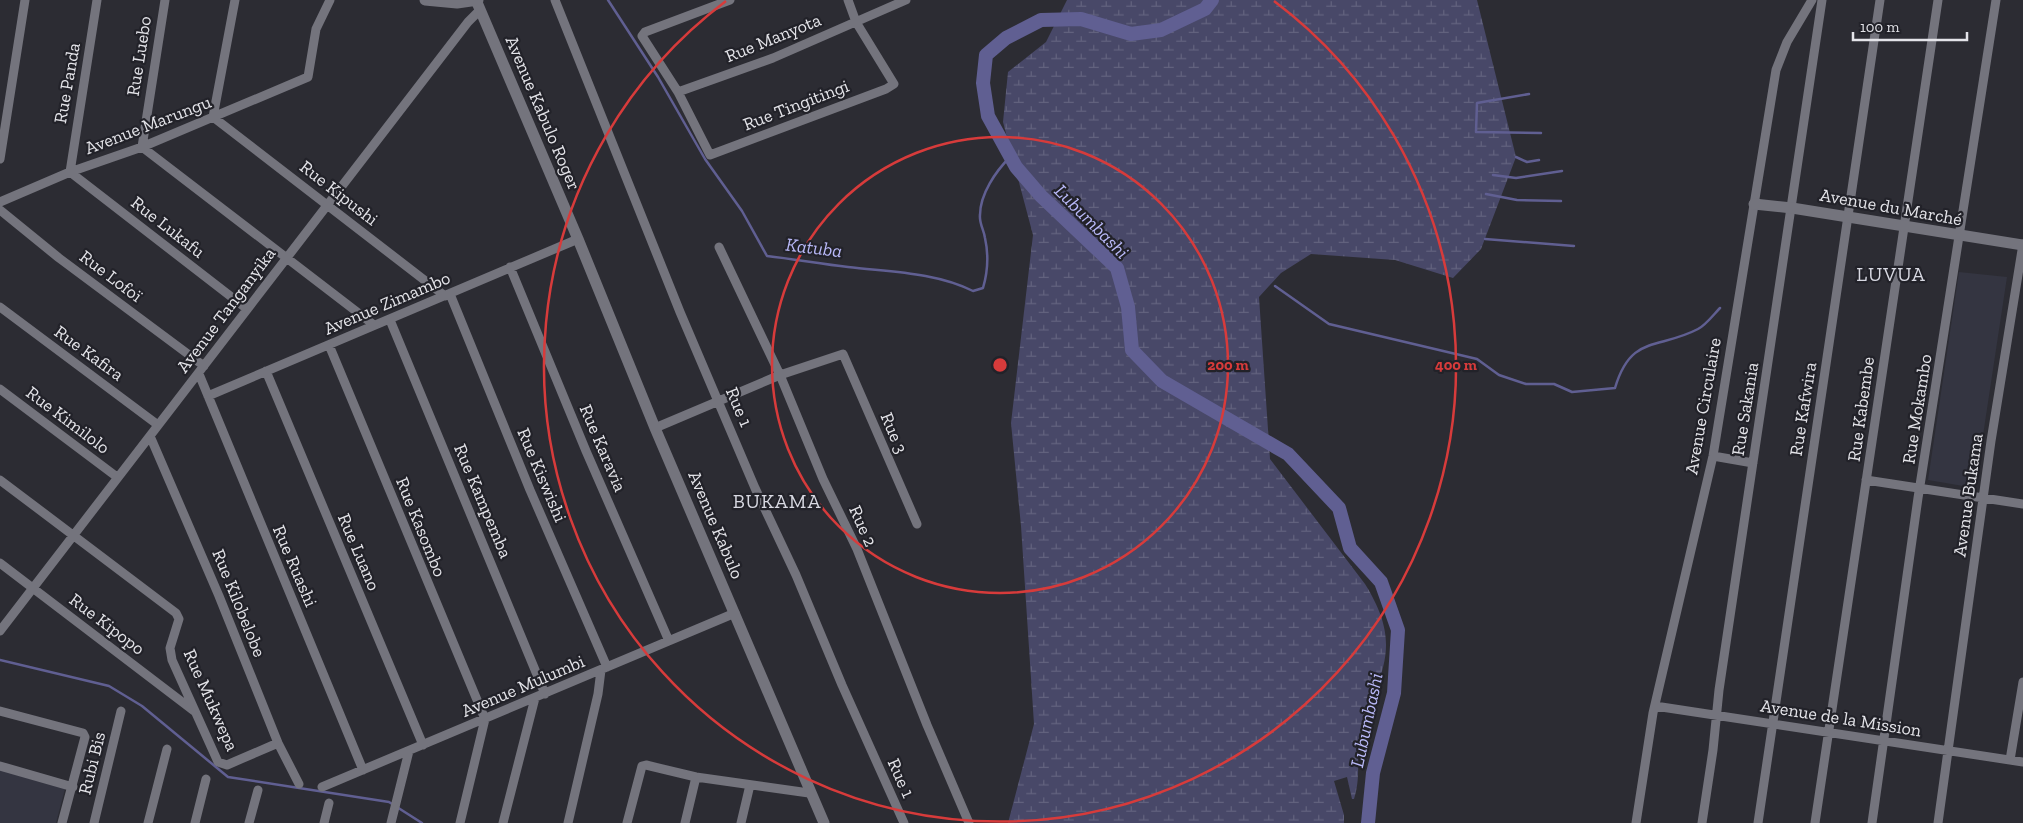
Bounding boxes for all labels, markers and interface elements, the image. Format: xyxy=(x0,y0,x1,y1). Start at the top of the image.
street label: Rue Manyota xyxy=(722,9,825,67)
scale bar xyxy=(1853,10,1967,42)
street label: Rue Luebo xyxy=(122,14,156,98)
text: 100 m xyxy=(1860,18,1899,36)
street label: Avenue Kabulo Roger xyxy=(501,33,585,193)
street label: Rue Panda xyxy=(49,41,85,125)
street label: Rue Tingitingi xyxy=(740,75,852,135)
street label: Avenue Marungu xyxy=(82,91,214,159)
street label: Rue Kipushi xyxy=(295,156,383,230)
water label: Lubumbashi xyxy=(1050,179,1134,264)
street label: Avenue du Marché xyxy=(1818,184,1964,230)
street label: Rue Lukafu xyxy=(127,191,209,263)
water label: Katuba xyxy=(784,233,843,262)
street label: Avenue Tanganyika xyxy=(172,243,280,377)
street label: Rue Lofoï xyxy=(75,245,147,307)
district label: LUVUA xyxy=(1856,262,1926,286)
street label: Avenue Zimambo xyxy=(320,266,454,340)
street label: Rue Kafira xyxy=(50,320,128,386)
street label: Avenue Circulaire xyxy=(1680,336,1726,476)
street label: Rue Mokambo xyxy=(1897,353,1937,465)
street label: Rue Kabembe xyxy=(1843,355,1879,463)
centre of rings xyxy=(991,356,1009,374)
text: 200 m xyxy=(1207,356,1249,374)
text: 400 m xyxy=(1435,356,1477,374)
street label: Rue Sakania xyxy=(1727,360,1763,457)
street label: Rue Kafwira xyxy=(1785,360,1821,458)
street label: Rue Kimilolo xyxy=(22,381,114,459)
street label: Rue 1 xyxy=(721,384,757,430)
street label: Rue Karavia xyxy=(575,401,631,495)
street label: Rue 3 xyxy=(876,409,913,457)
street label: Rue Kiswishi xyxy=(512,425,572,525)
street label: Avenue Bukama xyxy=(1948,432,1988,558)
street label: Rue Kampemba xyxy=(449,441,517,562)
street label: Avenue Kabulo xyxy=(683,468,749,582)
street label: Rue Kasombo xyxy=(391,474,451,580)
district label: BUKAMA xyxy=(733,489,821,513)
street label: Rue 2 xyxy=(844,502,882,550)
street label: Rue Luano xyxy=(333,510,385,594)
street label: Rue Ruashi xyxy=(268,522,322,610)
street label: Rue Kilobelobe xyxy=(207,546,271,660)
street label: Rue Kipopo xyxy=(65,589,149,659)
street label: Rue Mukwepa xyxy=(179,646,243,755)
street label: Avenue Mulumbi xyxy=(458,650,588,722)
water label: Lubumbashi xyxy=(1345,671,1388,769)
street label: Avenue de la Mission xyxy=(1759,694,1924,742)
street label: Rubi Bis xyxy=(74,729,110,797)
street label: Rue 1 xyxy=(883,755,919,801)

